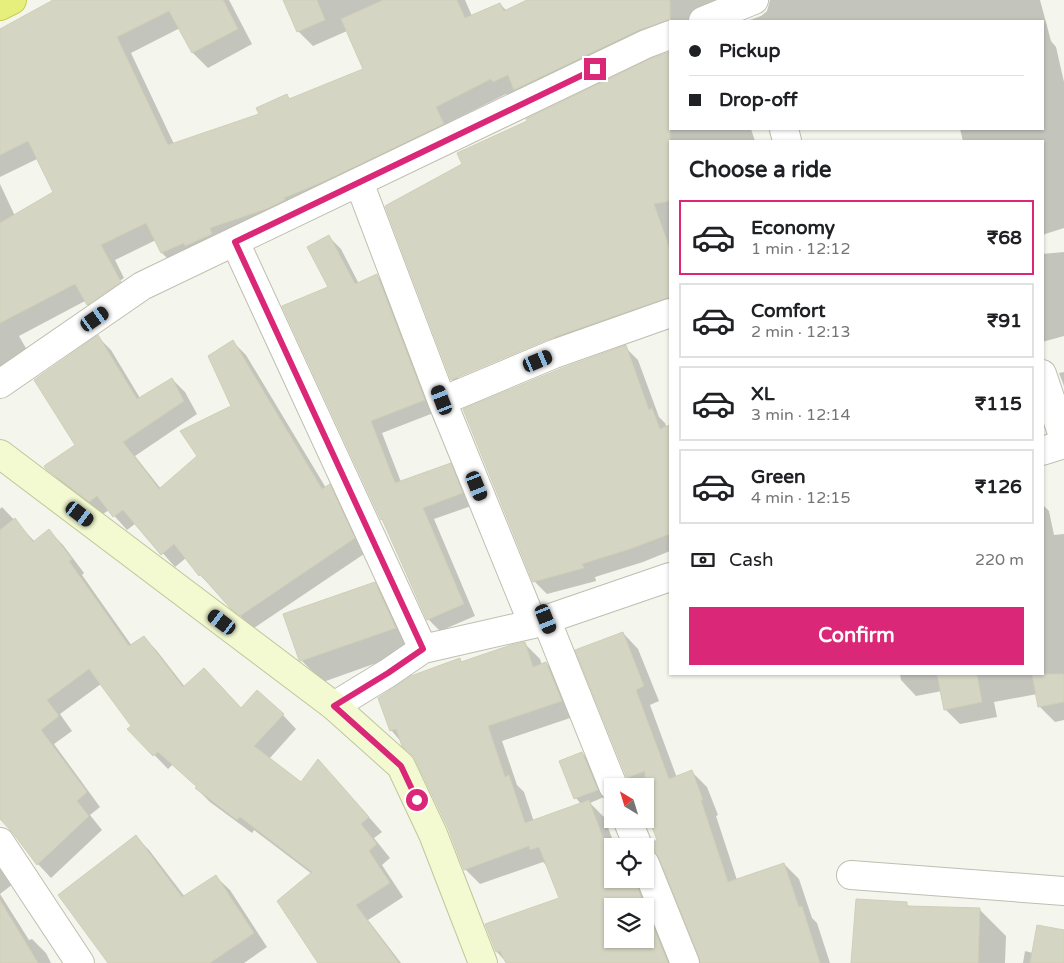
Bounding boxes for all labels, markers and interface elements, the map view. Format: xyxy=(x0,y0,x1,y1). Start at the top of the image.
text: Pickup xyxy=(719,40,780,62)
route end xyxy=(584,58,606,80)
text: Drop-off xyxy=(719,89,798,111)
text: Choose a ride xyxy=(689,157,832,183)
icon: car xyxy=(691,215,736,260)
text: Economy xyxy=(751,217,835,239)
text: ₹68 xyxy=(987,227,1022,249)
text: 1 min · 12:12 xyxy=(751,239,850,259)
icon: car xyxy=(691,298,736,343)
text: Comfort xyxy=(751,300,825,322)
car xyxy=(78,304,111,334)
text: ₹91 xyxy=(987,310,1022,332)
text: 2 min · 12:13 xyxy=(751,322,850,342)
car xyxy=(521,348,554,374)
icon: car xyxy=(691,381,736,426)
car xyxy=(429,383,454,417)
text: XL xyxy=(751,383,775,405)
text: ₹115 xyxy=(975,393,1022,415)
text: 3 min · 12:14 xyxy=(751,405,850,425)
icon: car xyxy=(691,464,736,509)
text: Green xyxy=(751,466,805,488)
car xyxy=(464,469,489,503)
text: ₹126 xyxy=(975,476,1022,498)
text: 4 min · 12:15 xyxy=(751,488,850,508)
car xyxy=(63,499,96,529)
icon: cash xyxy=(689,546,717,574)
text: Cash xyxy=(729,549,774,571)
text: 220 m xyxy=(975,550,1024,570)
car xyxy=(533,602,558,636)
car xyxy=(205,607,238,637)
button: Confirm xyxy=(689,607,1024,665)
north arrow xyxy=(604,778,654,828)
map controls xyxy=(604,778,654,948)
route start xyxy=(406,789,428,811)
button: locate xyxy=(604,838,654,888)
button: layers xyxy=(604,898,654,948)

